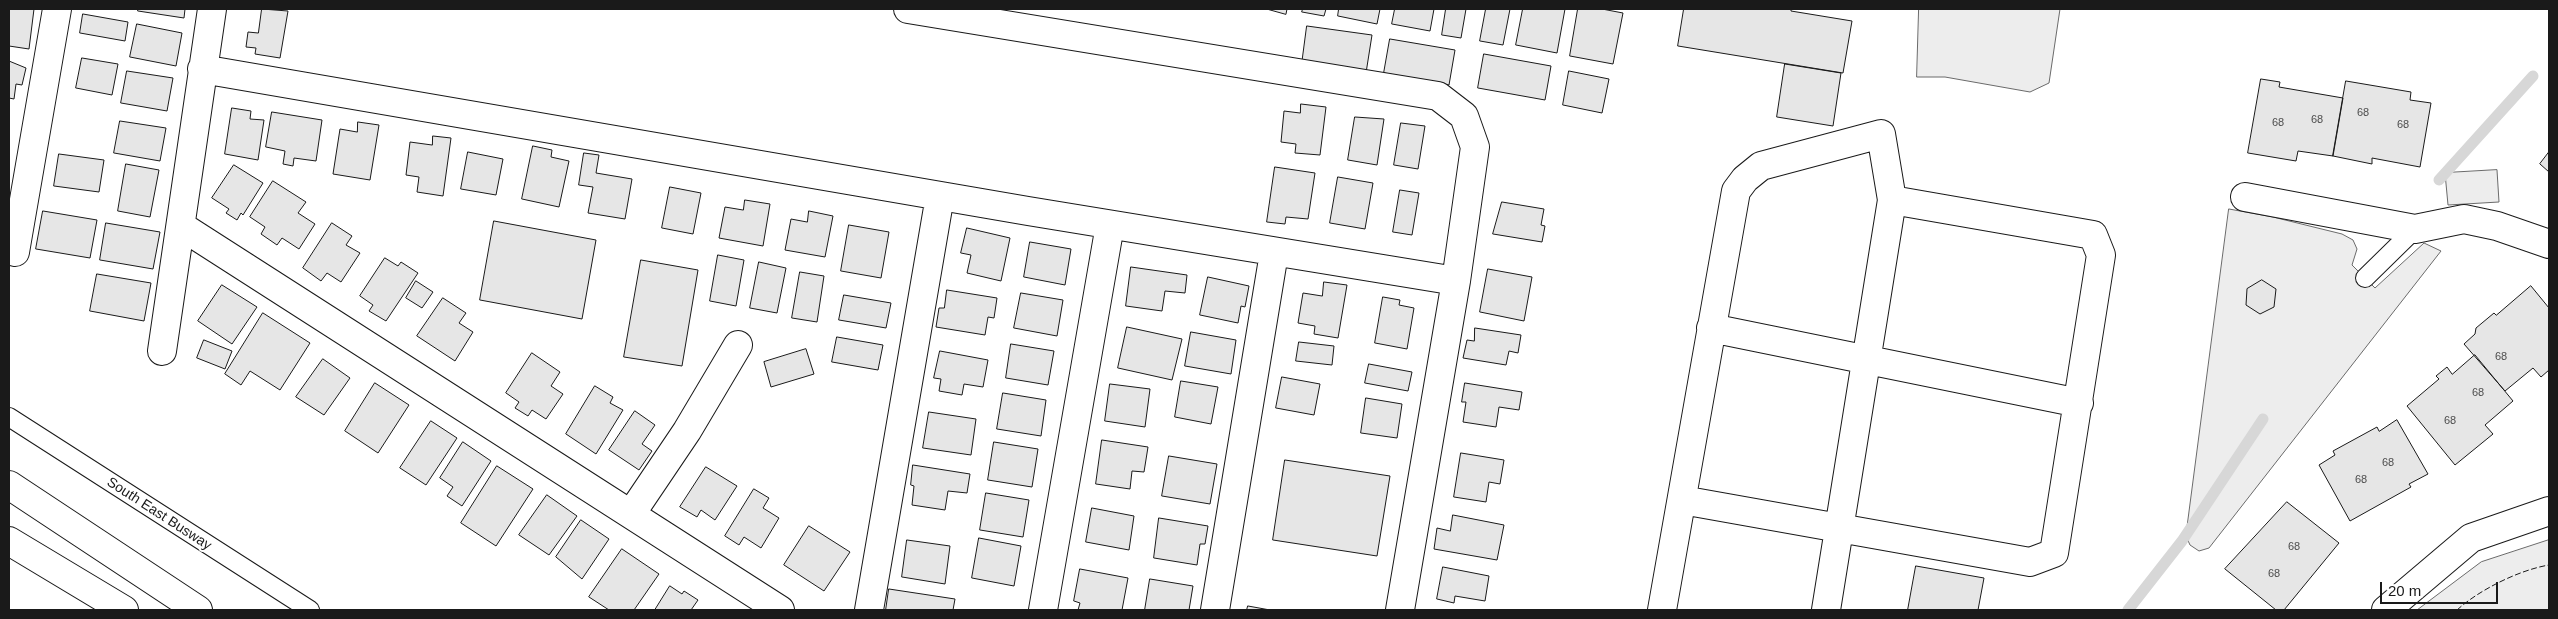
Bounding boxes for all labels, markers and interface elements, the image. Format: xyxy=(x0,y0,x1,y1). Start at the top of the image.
house number: 68 xyxy=(2357,106,2369,120)
house number: 68 xyxy=(2311,113,2323,127)
house number: 68 xyxy=(2272,116,2284,130)
house number: 68 xyxy=(2397,118,2409,132)
house number: 68 xyxy=(2495,350,2507,364)
house number: 68 xyxy=(2472,386,2484,400)
house number: 68 xyxy=(2444,414,2456,428)
house number: 68 xyxy=(2382,456,2394,470)
house number: 68 xyxy=(2355,473,2367,487)
street label: South East Busway xyxy=(104,474,214,554)
house number: 68 xyxy=(2288,540,2300,554)
house number: 68 xyxy=(2268,567,2280,581)
scale bar xyxy=(2383,572,2500,604)
text: 20 m xyxy=(2388,582,2421,599)

